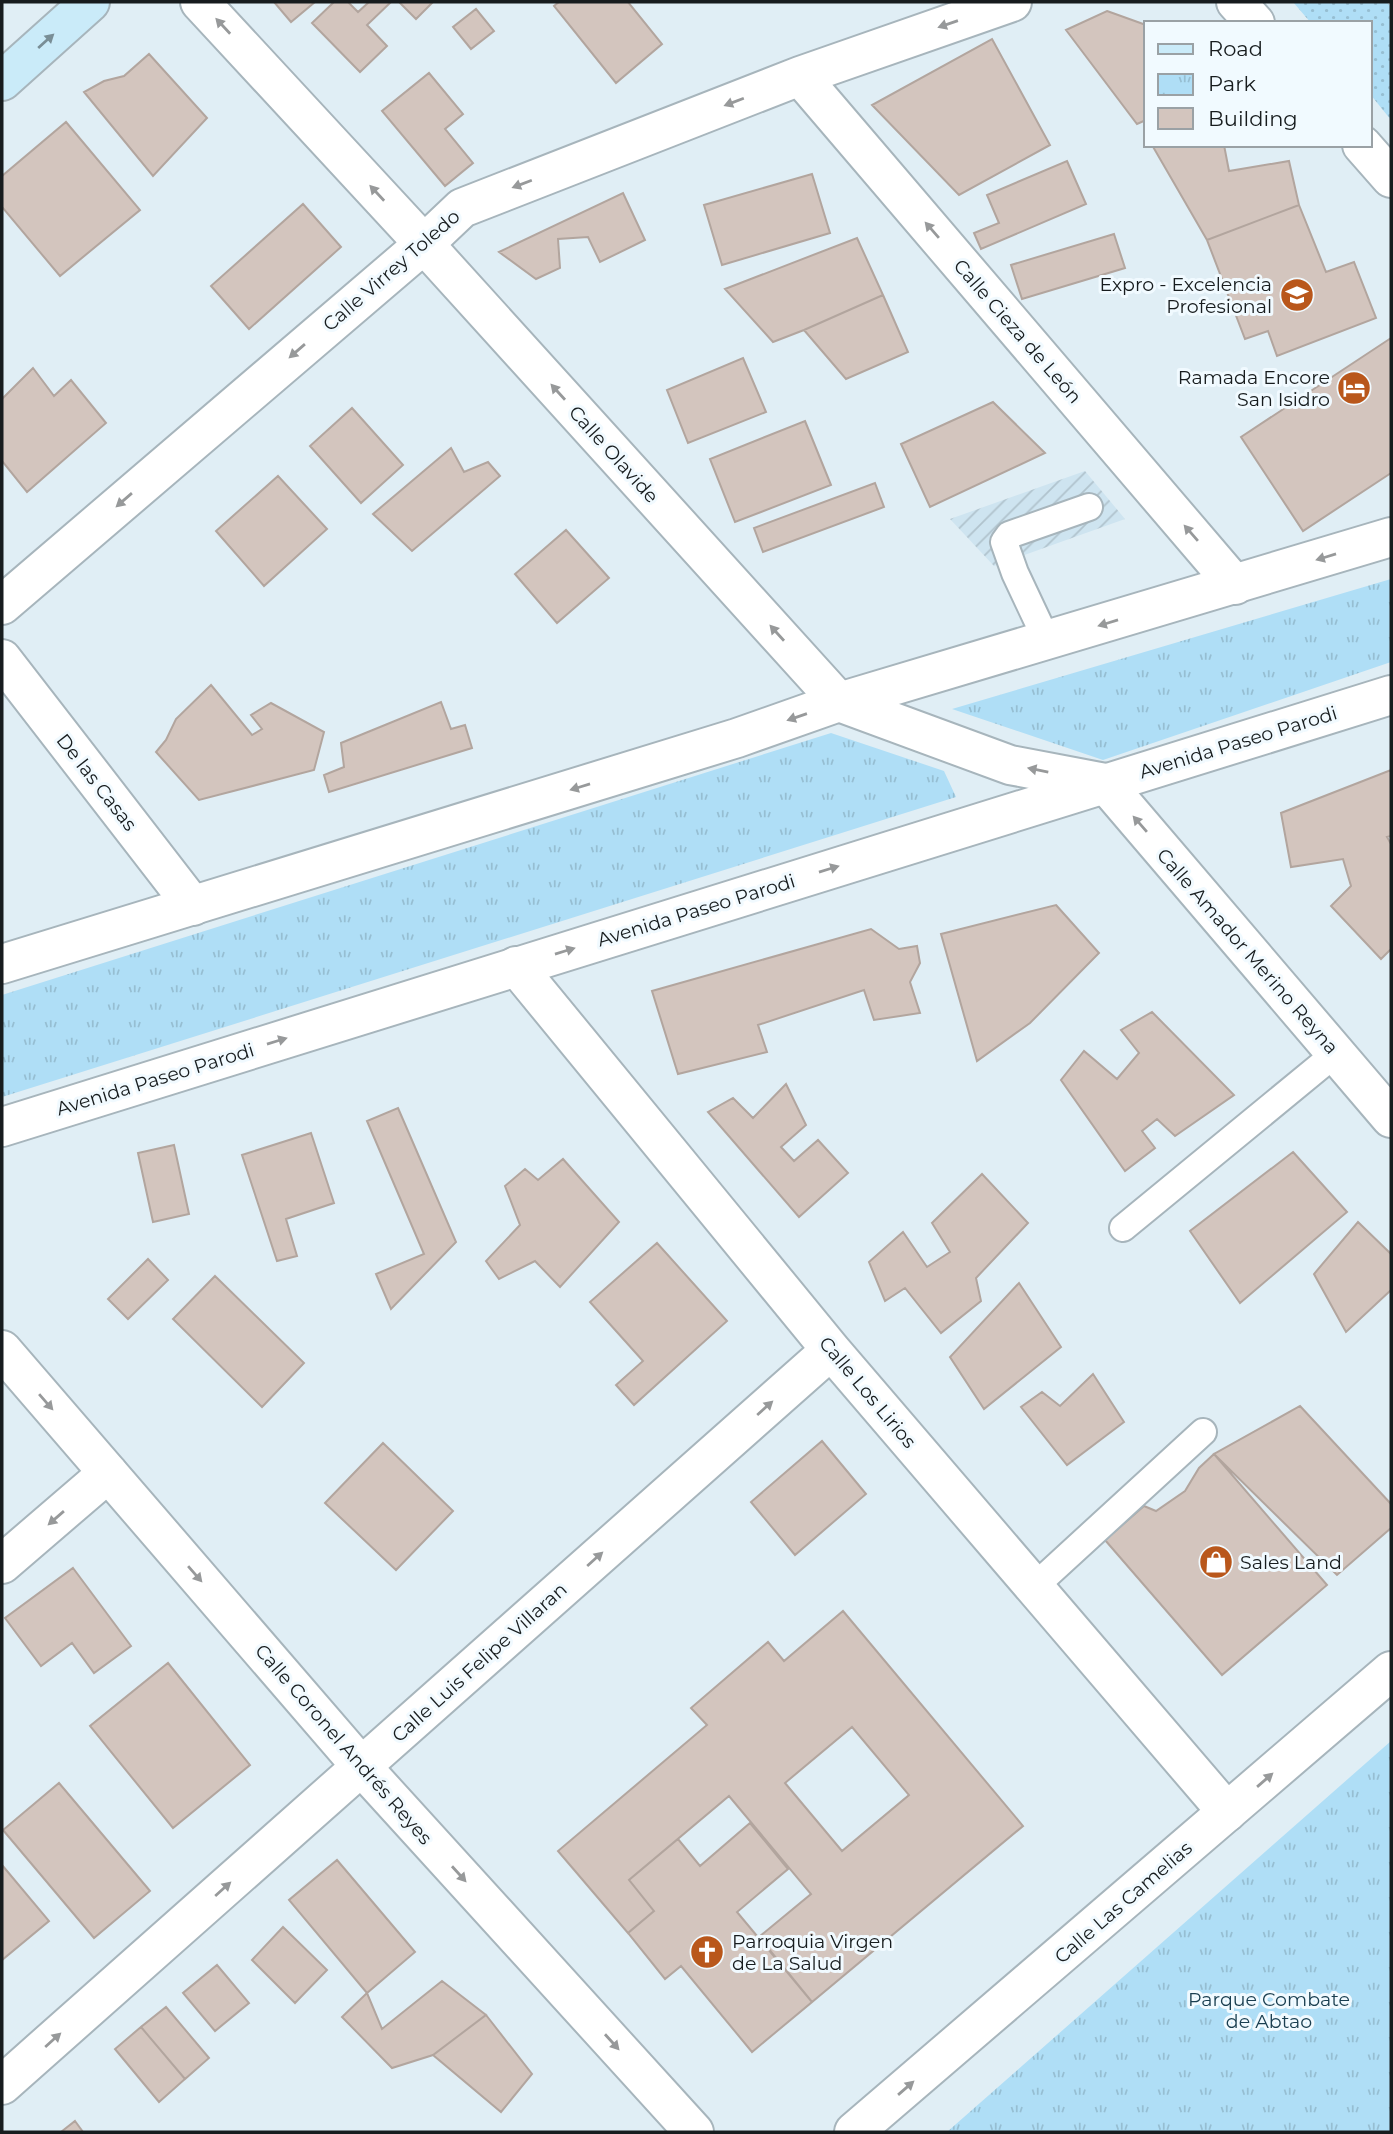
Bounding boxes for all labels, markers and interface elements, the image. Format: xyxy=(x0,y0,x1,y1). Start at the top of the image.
one-way arrow xyxy=(215,18,231,35)
one-way arrow xyxy=(937,19,958,30)
legend xyxy=(1144,21,1372,147)
one-way arrow xyxy=(37,33,55,49)
text: Road xyxy=(1208,36,1263,61)
text: Park xyxy=(1208,71,1256,96)
one-way arrow xyxy=(723,97,744,108)
text: Building xyxy=(1208,106,1298,131)
one-way arrow xyxy=(511,179,532,190)
one-way arrow xyxy=(369,184,385,202)
street label: Calle Virrey Toledo xyxy=(318,205,465,336)
one-way arrow xyxy=(924,221,940,239)
street label: Calle Cieza de León xyxy=(949,254,1087,408)
place label: Expro - Excelencia Profesional xyxy=(1099,273,1272,318)
school or university icon: Expro - Excelencia Profesional xyxy=(1278,276,1316,314)
one-way arrow xyxy=(288,343,306,359)
place label: Ramada Encore San Isidro xyxy=(1178,366,1330,411)
hotel icon: Ramada Encore San Isidro xyxy=(1335,369,1373,407)
one-way arrow xyxy=(551,384,567,401)
street label: Calle Olavide xyxy=(564,401,663,508)
one-way arrow xyxy=(116,492,133,507)
one-way arrow xyxy=(1184,525,1199,542)
one-way arrow xyxy=(1315,553,1336,563)
one-way arrow xyxy=(1097,619,1118,629)
one-way arrow xyxy=(769,624,785,642)
street label: Avenida Paseo Parodi xyxy=(1136,701,1340,784)
one-way arrow xyxy=(786,712,807,723)
street label: De las Casas xyxy=(52,729,142,835)
one-way arrow xyxy=(1027,765,1049,776)
one-way arrow xyxy=(569,782,590,792)
one-way arrow xyxy=(1132,815,1148,833)
street label: Calle Amador Merino Reyna xyxy=(1152,844,1343,1059)
one-way arrow xyxy=(818,863,839,874)
street label: Avenida Paseo Parodi xyxy=(594,869,798,952)
one-way arrow xyxy=(554,945,575,956)
one-way arrow xyxy=(267,1035,288,1045)
street label: Avenida Paseo Parodi xyxy=(53,1038,257,1121)
street label: Calle Los Lirios xyxy=(814,1332,921,1453)
one-way arrow xyxy=(38,1393,54,1411)
one-way arrow xyxy=(756,1400,774,1416)
one-way arrow xyxy=(47,1510,65,1525)
shop icon: Sales Land xyxy=(1197,1543,1235,1581)
one-way arrow xyxy=(586,1551,604,1567)
place label: Sales Land xyxy=(1240,1551,1342,1574)
one-way arrow xyxy=(187,1565,203,1583)
street label: Calle Luis Felipe Villaran xyxy=(387,1578,572,1747)
street label: Calle Coronel Andrés Reyes xyxy=(250,1639,437,1849)
one-way arrow xyxy=(1256,1773,1273,1788)
street label: Calle Las Camelias xyxy=(1050,1836,1197,1968)
one-way arrow xyxy=(450,1865,466,1882)
one-way arrow xyxy=(214,1881,232,1897)
place label: Parroquia Virgen de La Salud xyxy=(732,1930,893,1975)
church icon: Parroquia Virgen de La Salud xyxy=(688,1933,726,1971)
park label: Parque Combate de Abtao xyxy=(1188,1988,1350,2033)
one-way arrow xyxy=(44,2032,62,2048)
one-way arrow xyxy=(603,2033,619,2050)
one-way arrow xyxy=(897,2080,915,2096)

